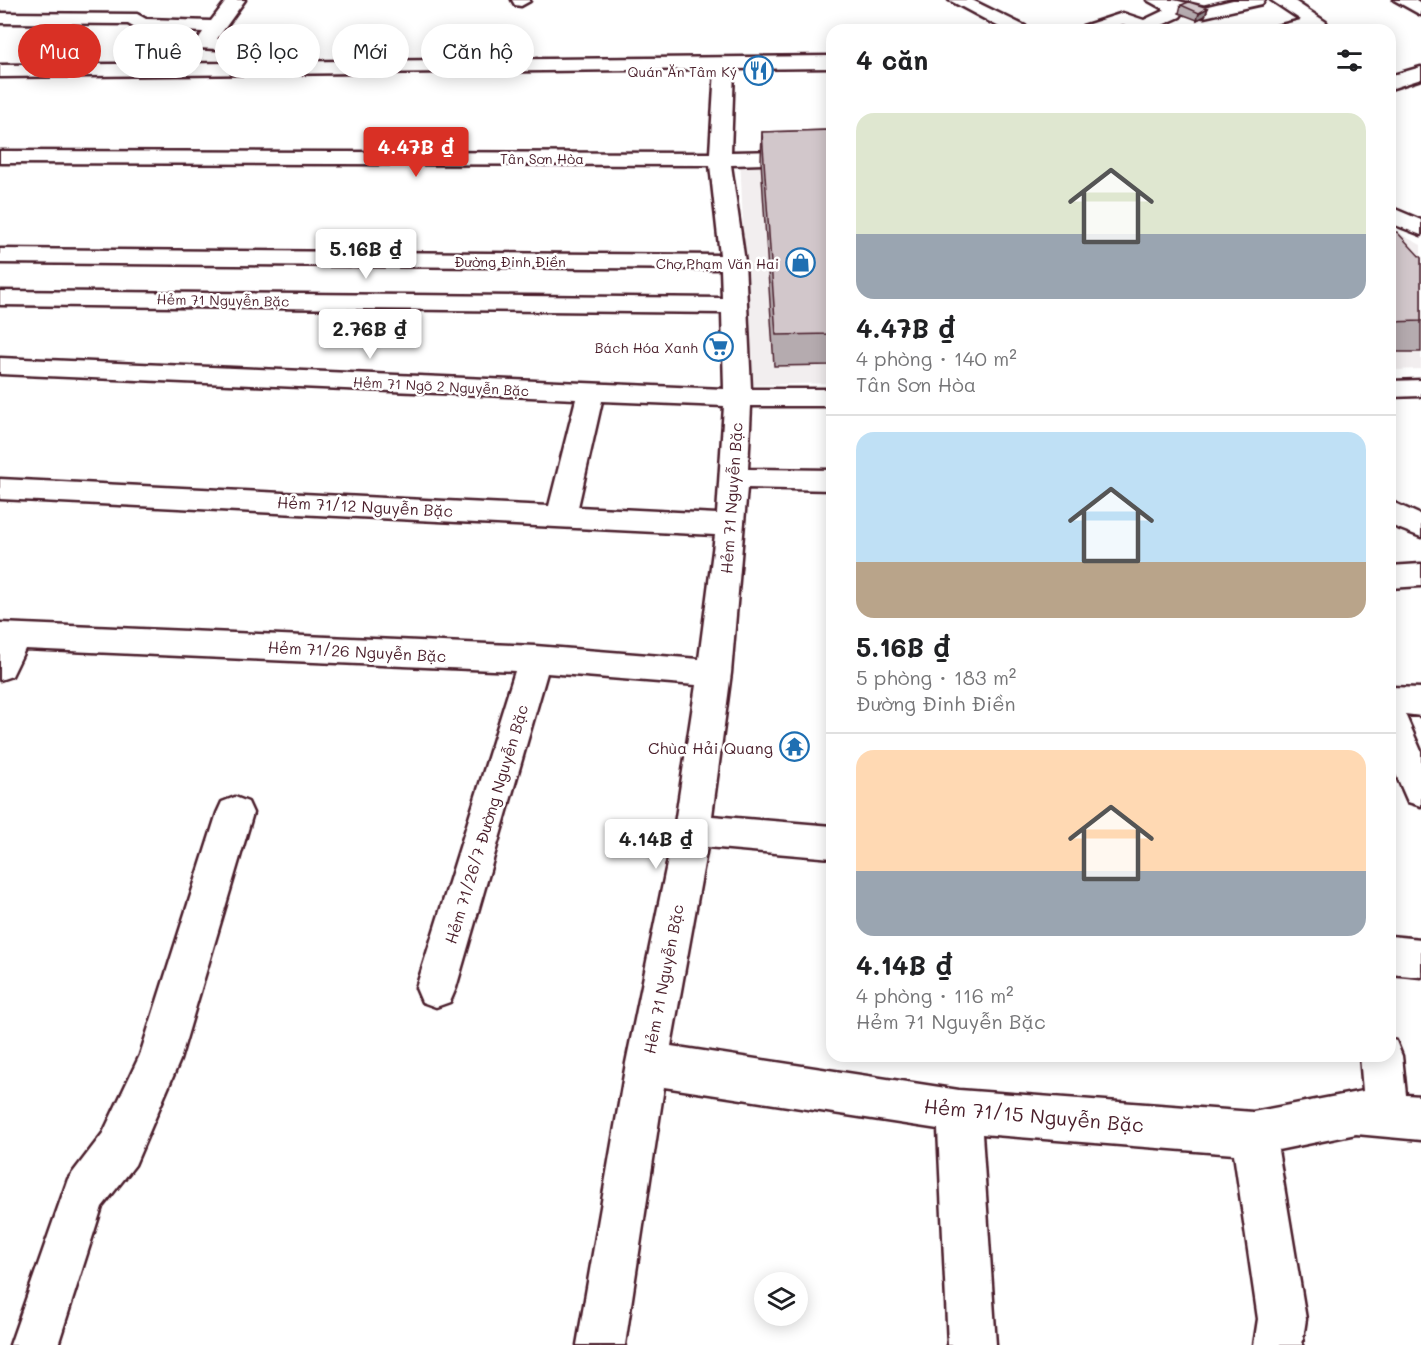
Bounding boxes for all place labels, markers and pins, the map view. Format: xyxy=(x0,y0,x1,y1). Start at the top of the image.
restaurant icon: Quán Ăn Tâm Ký xyxy=(742,55,774,87)
place label: Quán Ăn Tâm Ký xyxy=(628,62,737,81)
pin: 4.47B ₫ xyxy=(361,127,471,178)
pin: 5.16B ₫ xyxy=(311,229,421,280)
shop icon: Chợ Phạm Văn Hai xyxy=(784,247,816,279)
place label: Chợ Phạm Văn Hai xyxy=(656,254,779,273)
pin: 2.76B ₫ xyxy=(315,309,425,360)
supermarket icon: Bách Hóa Xanh xyxy=(703,331,735,363)
place label: Bách Hóa Xanh xyxy=(595,338,698,357)
temple icon: Chùa Hải Quang xyxy=(778,731,810,763)
place label: Chùa Hải Quang xyxy=(648,737,773,758)
pin: 4.14B ₫ xyxy=(601,819,711,870)

